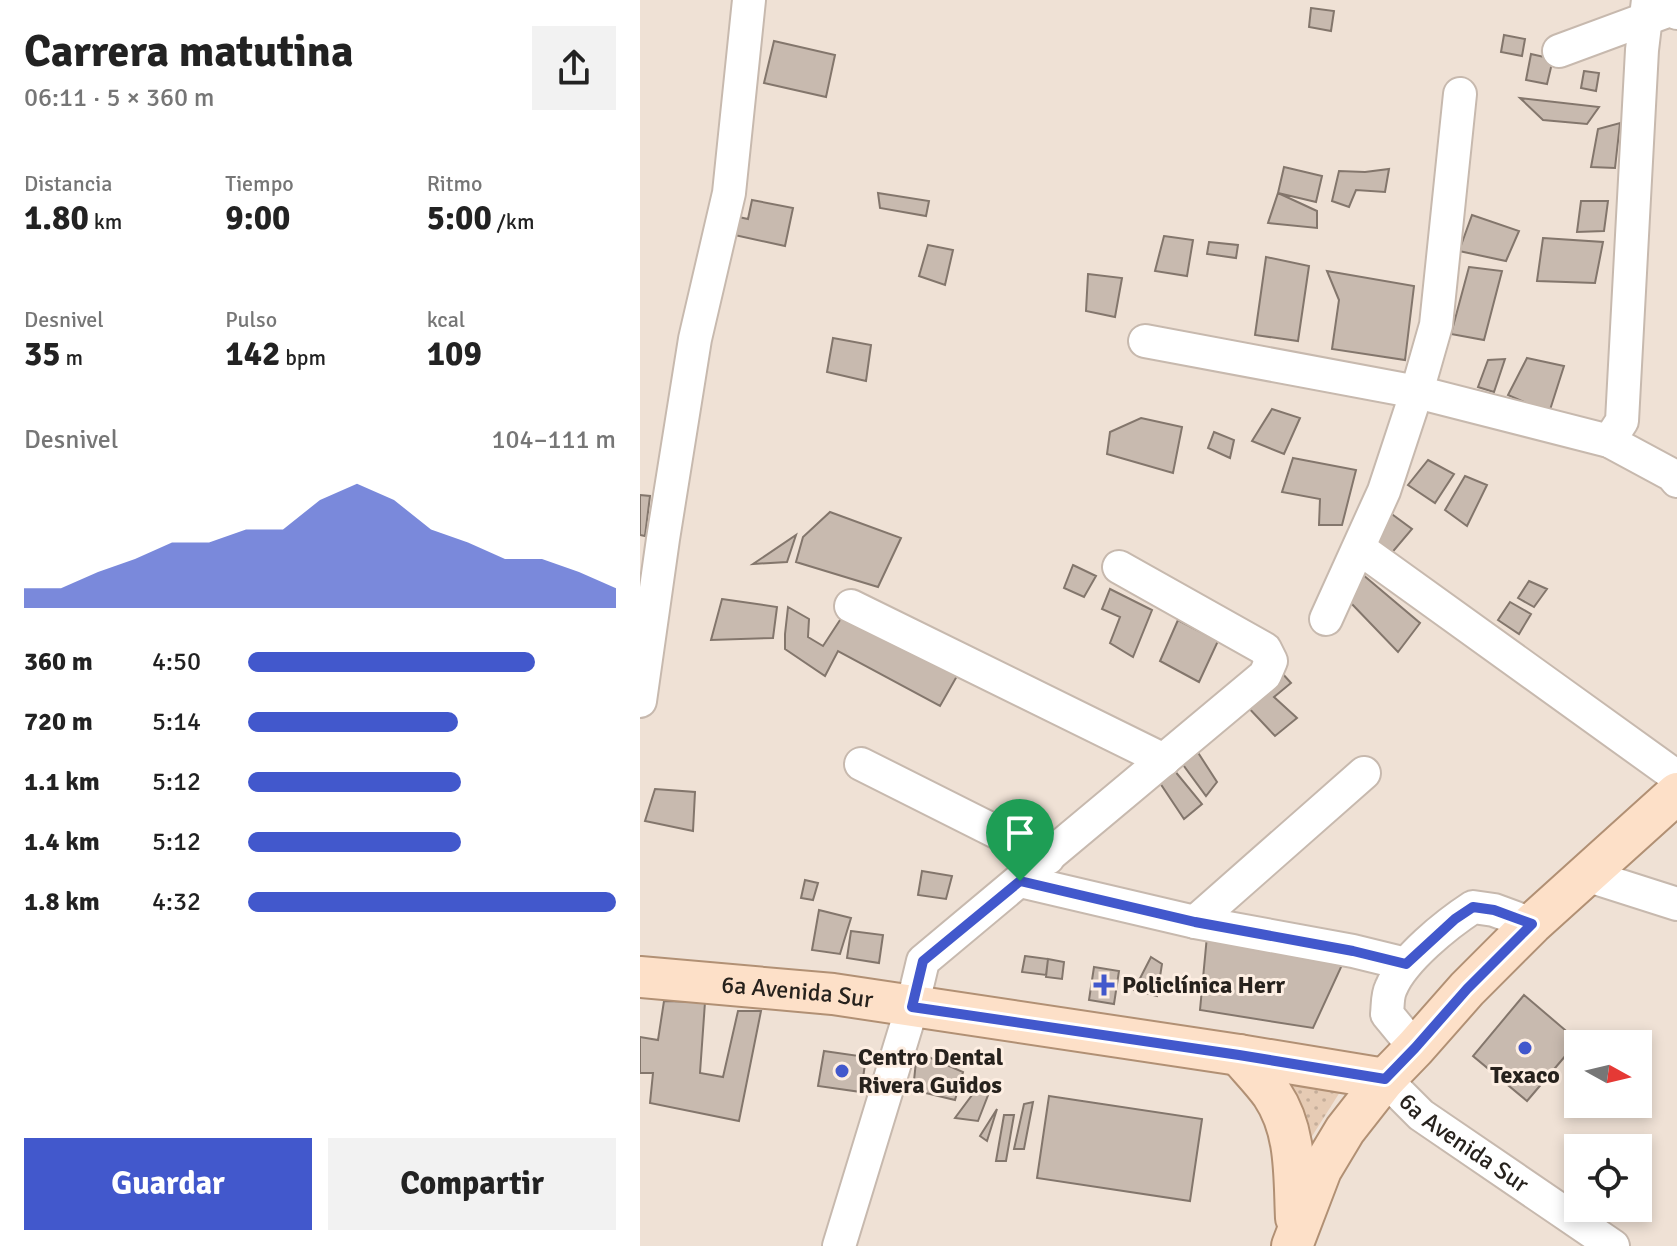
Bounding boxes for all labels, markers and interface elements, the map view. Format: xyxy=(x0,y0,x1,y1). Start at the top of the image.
text: Carrera matutina xyxy=(24,25,354,79)
button: share xyxy=(532,26,616,110)
text: 06:11 · 5 × 360 m xyxy=(24,82,215,114)
text: Distancia xyxy=(24,170,112,197)
text: Tiempo xyxy=(225,170,294,197)
text: Ritmo xyxy=(427,170,482,197)
text: 1.80 xyxy=(24,197,89,239)
text: 9:00 xyxy=(225,197,290,239)
text: 5:00 xyxy=(427,197,492,239)
text: km xyxy=(89,208,122,235)
text: /km xyxy=(492,208,534,235)
text: Desnivel xyxy=(24,306,104,333)
text: Pulso xyxy=(225,306,277,333)
text: kcal xyxy=(427,306,465,333)
text: 35 xyxy=(24,333,61,375)
text: 142 xyxy=(225,333,280,375)
text: 109 xyxy=(427,333,482,375)
text: m xyxy=(61,344,83,371)
text: bpm xyxy=(280,344,326,371)
text: Desnivel xyxy=(24,424,118,456)
text: 104–111 m xyxy=(492,424,616,456)
text: 360 m xyxy=(24,646,93,678)
text: 4:50 xyxy=(152,646,201,678)
text: 720 m xyxy=(24,706,93,738)
text: 5:14 xyxy=(152,706,201,738)
text: 1.1 km xyxy=(24,766,100,798)
text: 5:12 xyxy=(152,766,201,798)
pin xyxy=(986,799,1054,881)
icon: arrive xyxy=(998,811,1042,855)
text: 1.4 km xyxy=(24,826,100,858)
text: 5:12 xyxy=(152,826,201,858)
text: 1.8 km xyxy=(24,886,100,918)
text: 4:32 xyxy=(152,886,201,918)
street label: 6a Avenida Sur xyxy=(720,969,875,1015)
place label: Policlínica Herr xyxy=(1122,970,1285,1000)
marker: Policlínica Herr xyxy=(1093,974,1115,996)
north arrow xyxy=(1564,1030,1652,1118)
map controls xyxy=(1564,1030,1652,1222)
marker: Texaco xyxy=(1516,1039,1534,1057)
place label: Centro Dental Rivera Guidos xyxy=(858,1042,1004,1100)
place label: Texaco xyxy=(1490,1060,1560,1090)
marker: Centro Dental Rivera Guidos xyxy=(833,1062,851,1080)
street label: 6a Avenida Sur xyxy=(1393,1087,1535,1199)
button: locate xyxy=(1564,1134,1652,1222)
button: Guardar xyxy=(24,1138,312,1230)
button: Compartir xyxy=(328,1138,616,1230)

